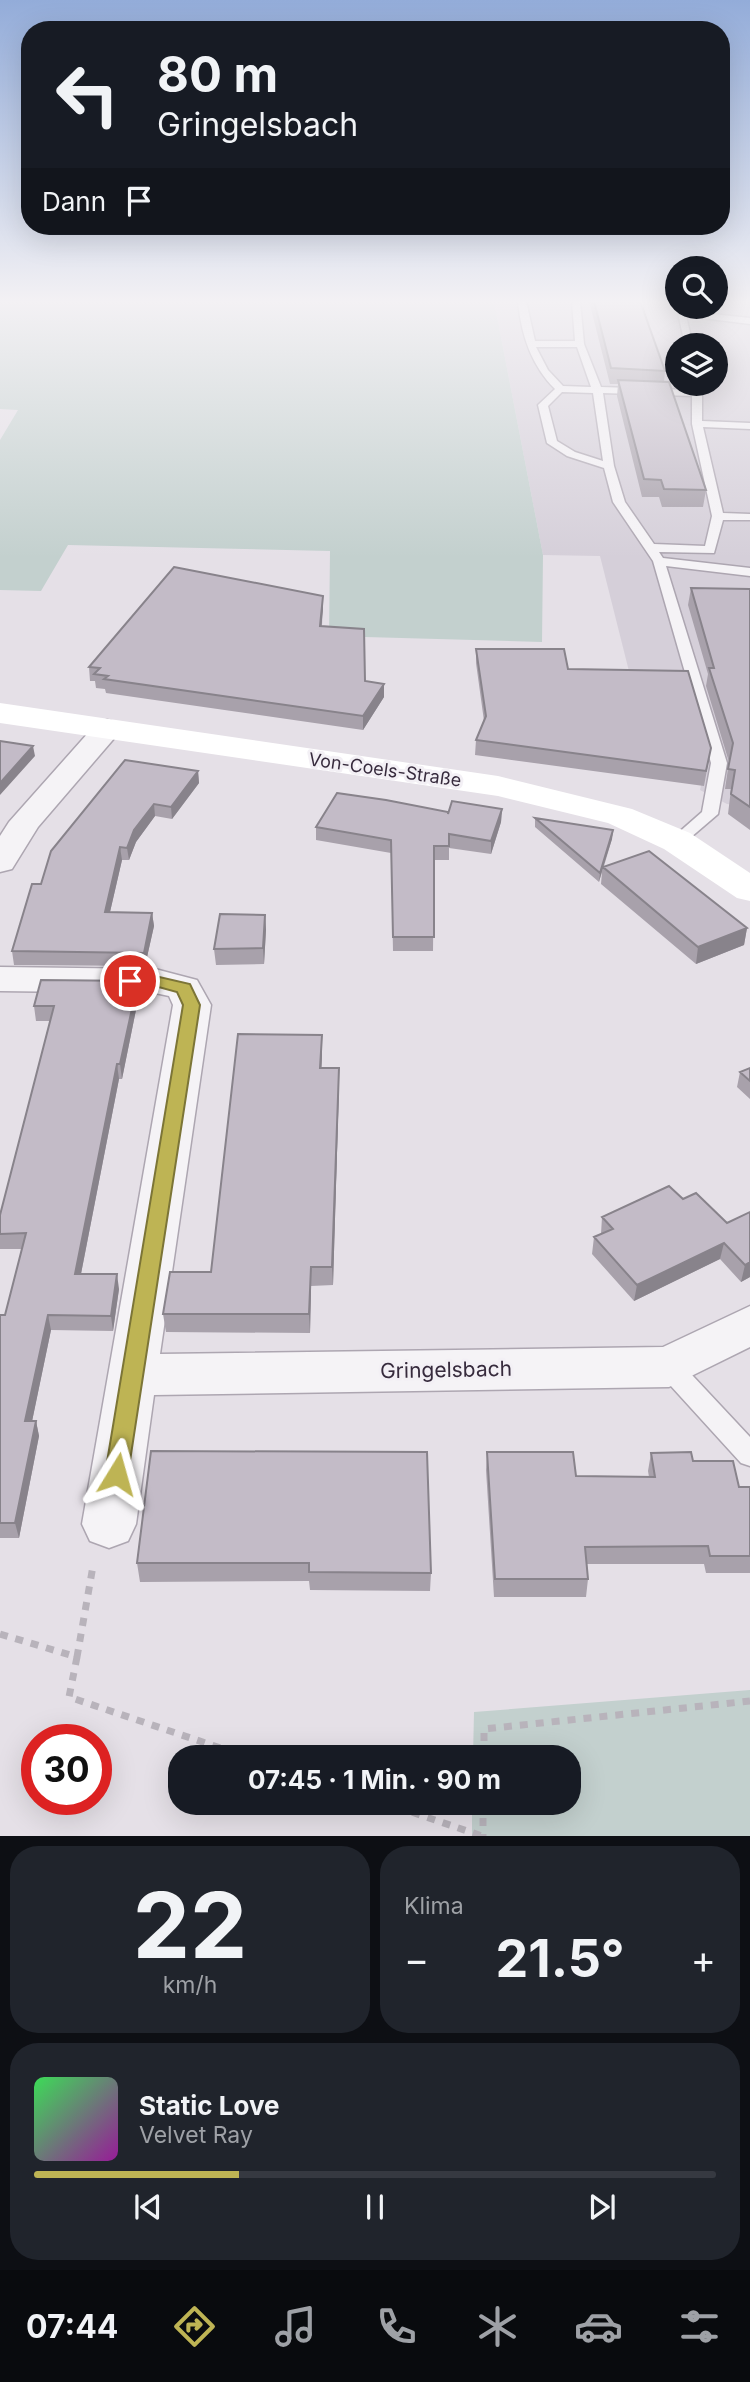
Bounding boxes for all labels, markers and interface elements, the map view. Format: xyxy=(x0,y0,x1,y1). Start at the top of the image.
text: 80 m xyxy=(157,45,278,104)
icon: left xyxy=(42,49,133,140)
text: Gringelsbach xyxy=(157,105,358,144)
icon: arrive xyxy=(120,182,158,220)
text: Dann xyxy=(42,186,106,217)
map controls xyxy=(665,256,728,396)
button: search xyxy=(665,256,728,319)
button: layers xyxy=(665,333,728,396)
street label: Von-Coels-Straße xyxy=(308,748,463,791)
pin xyxy=(100,951,160,1011)
icon: arrive xyxy=(111,962,149,1000)
street label: Gringelsbach xyxy=(380,1356,512,1383)
position arrow xyxy=(80,1437,154,1511)
speed limit sign: 30 xyxy=(21,1724,112,1815)
text: 07:45 · 1 Min. · 90 m xyxy=(248,1764,501,1795)
text: 22 xyxy=(133,1870,247,1980)
text: Klima xyxy=(404,1892,464,1920)
text: 21.5° xyxy=(495,1927,625,1990)
text: − xyxy=(404,1936,429,1982)
text: + xyxy=(691,1936,716,1982)
text: km/h xyxy=(163,1971,217,1999)
text: Static Love xyxy=(139,2090,280,2121)
text: Velvet Ray xyxy=(139,2121,253,2149)
icon: previous xyxy=(129,2188,167,2226)
icon: pause xyxy=(356,2188,394,2226)
icon: next xyxy=(583,2188,621,2226)
icon: directions xyxy=(170,2302,219,2351)
icon: music xyxy=(271,2302,320,2351)
icon: phone xyxy=(372,2302,421,2351)
icon: climate xyxy=(473,2302,522,2351)
icon: car xyxy=(574,2302,623,2351)
icon: filters xyxy=(675,2302,724,2351)
text: 07:44 xyxy=(26,2307,118,2346)

